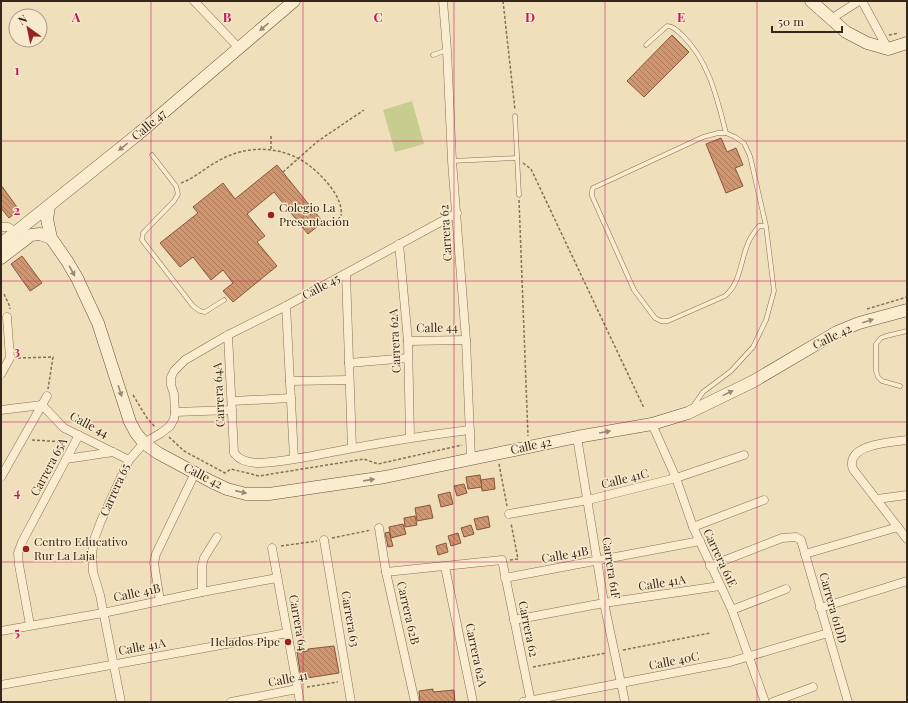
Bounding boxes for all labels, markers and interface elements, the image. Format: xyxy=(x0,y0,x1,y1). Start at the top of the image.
north arrow xyxy=(8,8,48,48)
text: A xyxy=(71,8,81,25)
text: B xyxy=(223,8,232,25)
text: C xyxy=(373,8,383,25)
text: D xyxy=(525,8,535,25)
text: E xyxy=(677,8,685,25)
scale bar xyxy=(772,8,842,34)
text: N xyxy=(15,11,30,28)
text: 50 m xyxy=(778,13,804,29)
one-way arrow xyxy=(259,22,270,31)
text: 1 xyxy=(15,61,20,78)
street label: Calle 47 xyxy=(128,105,169,143)
one-way arrow xyxy=(117,143,128,151)
place label: Colegio La Presentación xyxy=(279,199,349,229)
text: 2 xyxy=(14,201,21,218)
street label: Carrera 62 xyxy=(435,204,455,262)
marker: Colegio La Presentación xyxy=(266,210,276,220)
one-way arrow xyxy=(69,265,76,277)
street label: Calle 45 xyxy=(299,269,342,303)
street label: Carrera 62A xyxy=(384,308,404,374)
one-way arrow xyxy=(863,317,875,323)
street label: Calle 44 xyxy=(416,319,458,335)
street label: Calle 42 xyxy=(809,320,854,352)
text: 3 xyxy=(14,342,20,359)
street label: Carrera 64A xyxy=(208,362,228,428)
one-way arrow xyxy=(117,386,123,398)
one-way arrow xyxy=(723,390,734,396)
street label: Calle 44 xyxy=(67,407,112,441)
one-way arrow xyxy=(599,429,611,435)
street label: Calle 42 xyxy=(509,433,553,457)
street label: Carrera 65A xyxy=(26,434,70,498)
street label: Calle 42 xyxy=(181,459,226,492)
street label: Carrera 65 xyxy=(95,461,133,518)
street label: Calle 41C xyxy=(599,464,650,492)
one-way arrow xyxy=(363,477,375,483)
text: 4 xyxy=(14,483,21,500)
one-way arrow xyxy=(235,489,247,495)
street label: Carrera 61E xyxy=(700,526,741,589)
place label: Centro Educativo Rur La Laja xyxy=(34,533,128,563)
street label: Carrera 61F xyxy=(599,536,625,600)
street label: Calle 41B xyxy=(540,542,590,566)
marker: Centro Educativo Rur La Laja xyxy=(21,544,31,554)
street label: Calle 41A xyxy=(637,570,687,594)
street label: Carrera 61DD xyxy=(816,571,852,645)
street label: Calle 41B xyxy=(112,579,162,605)
street label: Carrera 62B xyxy=(394,580,424,646)
street label: Carrera 63 xyxy=(338,590,364,648)
street label: Carrera 64 xyxy=(286,593,312,652)
street label: Carrera 62 xyxy=(515,599,543,659)
street label: Carrera 62A xyxy=(462,622,492,688)
text: 5 xyxy=(14,623,20,640)
place label: Helados Pipe xyxy=(210,633,280,649)
street label: Calle 41A xyxy=(117,634,167,658)
marker: Helados Pipe xyxy=(283,637,293,647)
street label: Calle 40C xyxy=(647,647,700,673)
street label: Calle 41 xyxy=(267,666,310,690)

